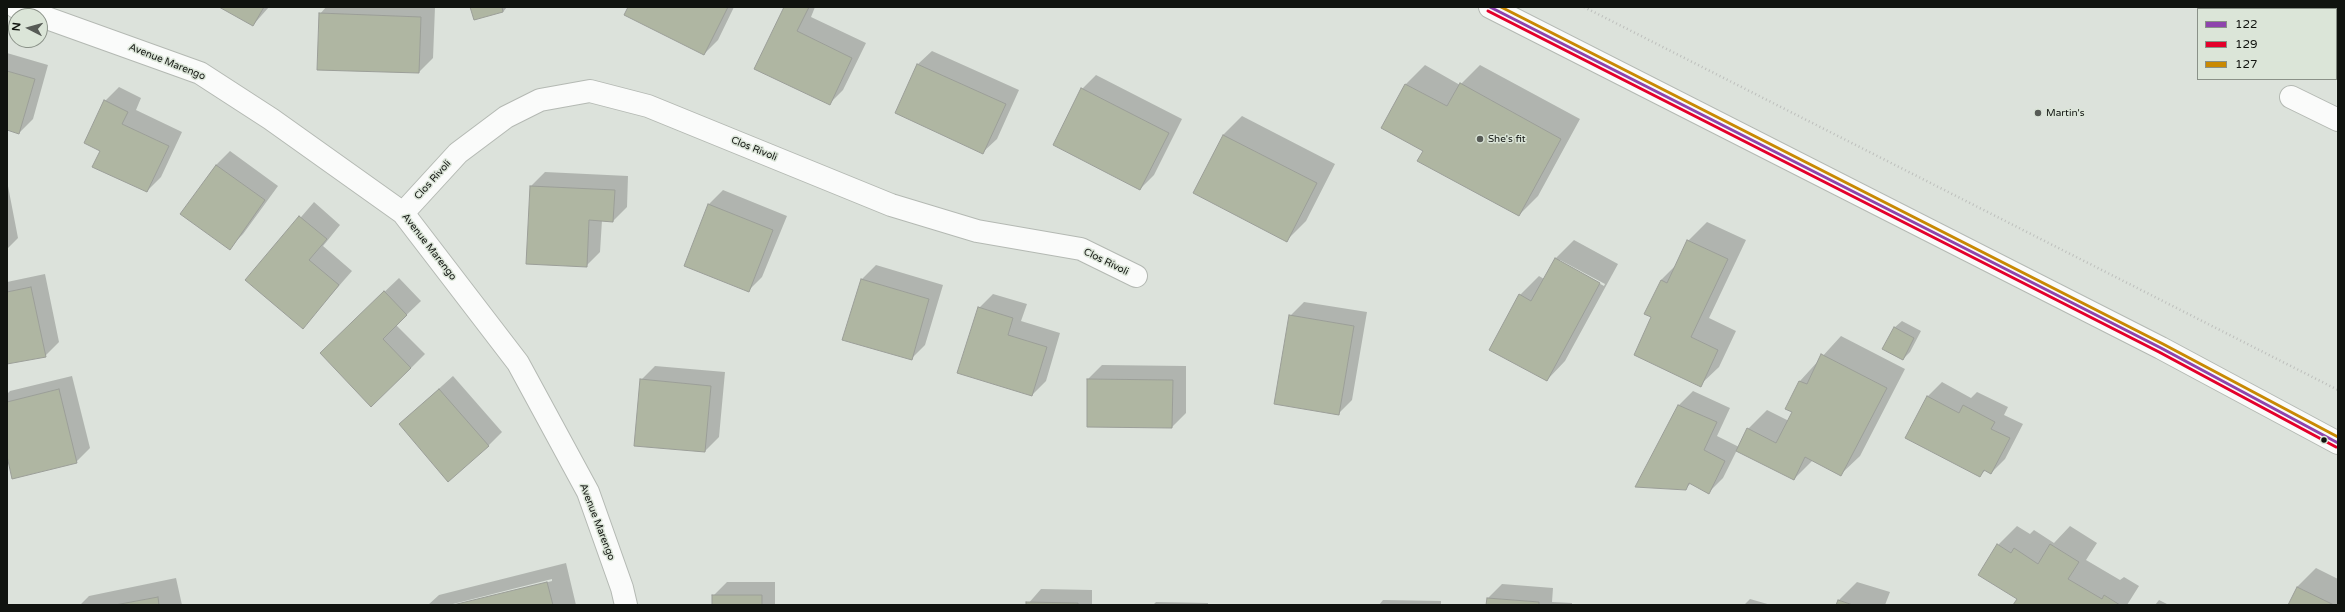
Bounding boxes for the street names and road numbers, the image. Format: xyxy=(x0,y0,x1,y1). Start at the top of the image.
street label: Avenue Marengo xyxy=(127,41,207,83)
street label: Clos Rivoli xyxy=(729,134,779,164)
street label: Clos Rivoli xyxy=(412,158,454,202)
street label: Avenue Marengo xyxy=(399,211,459,283)
street label: Clos Rivoli xyxy=(1081,246,1131,278)
street label: Avenue Marengo xyxy=(577,482,617,562)

